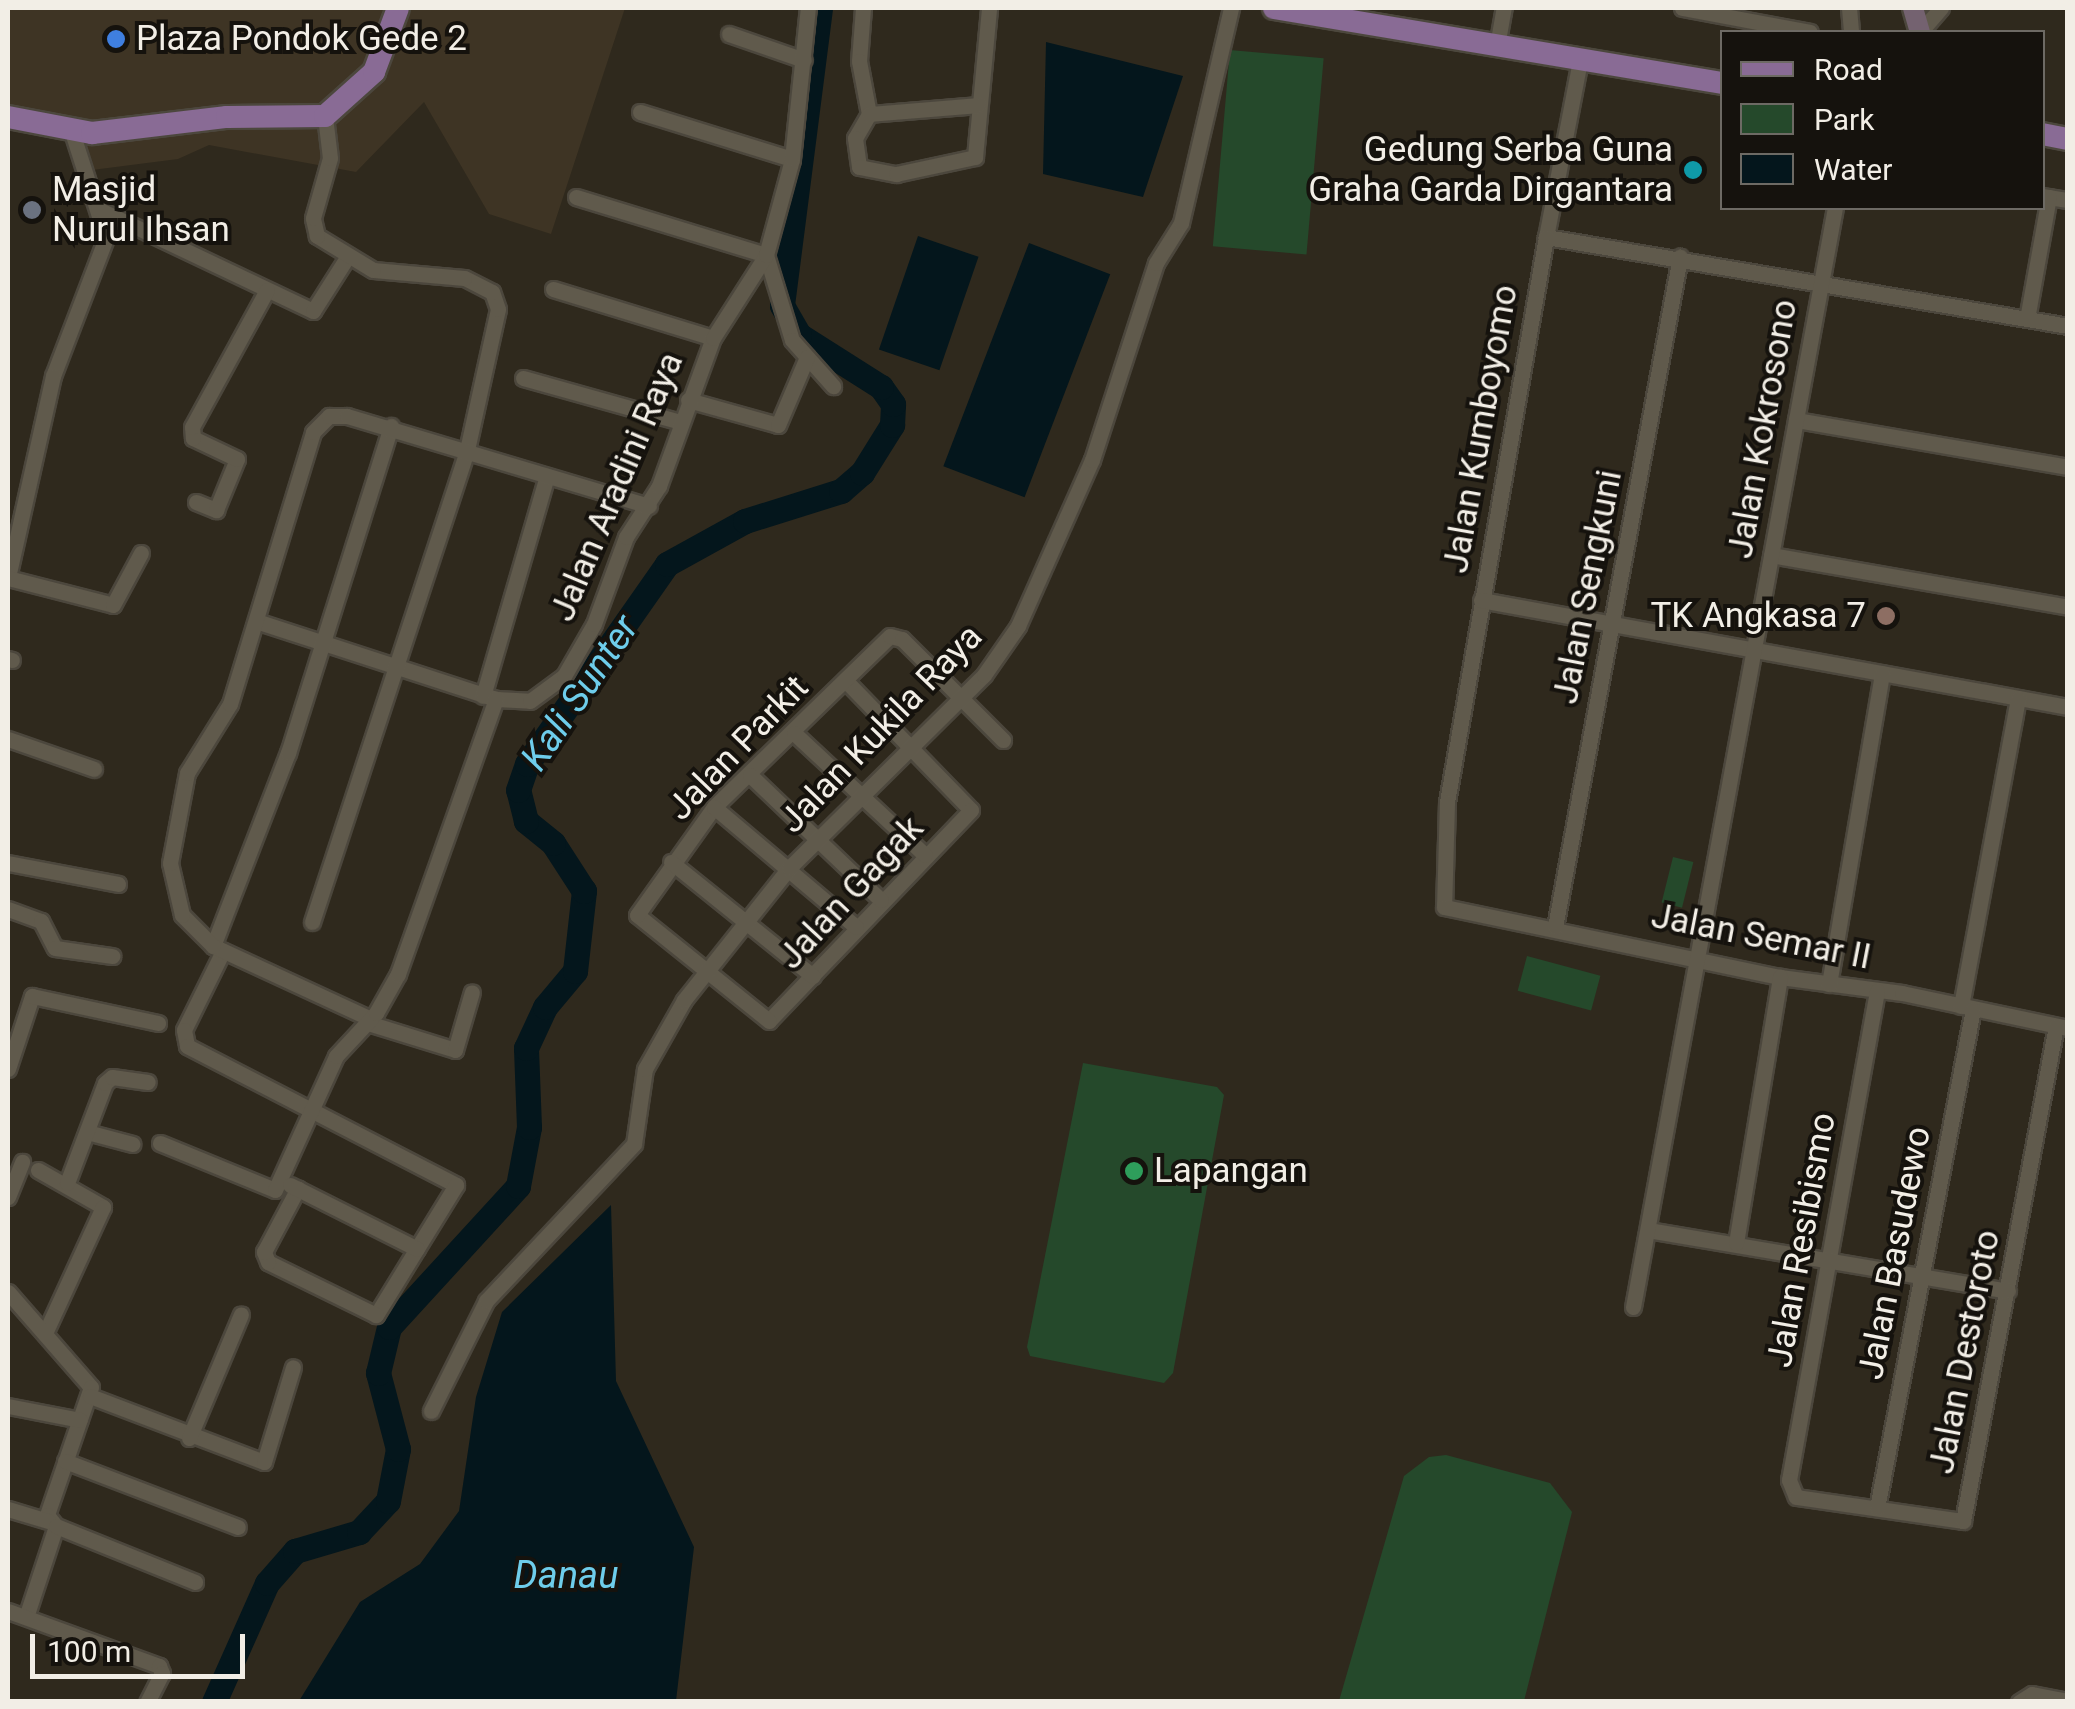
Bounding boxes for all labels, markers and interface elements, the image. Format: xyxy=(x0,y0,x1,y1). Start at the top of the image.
place label: Plaza Pondok Gede 2 xyxy=(136,18,467,60)
marker: Plaza Pondok Gede 2 xyxy=(105,28,127,50)
legend xyxy=(1720,30,2045,210)
text: Road xyxy=(1814,52,1883,87)
text: Park xyxy=(1814,102,1874,137)
place label: Gedung Serba Guna Graha Garda Dirgantara xyxy=(1308,129,1673,211)
text: Water xyxy=(1814,152,1892,187)
marker: Gedung Serba Guna Graha Garda Dirgantara xyxy=(1682,159,1704,181)
place label: Masjid Nurul Ihsan xyxy=(52,169,230,251)
marker: Masjid Nurul Ihsan xyxy=(21,199,43,221)
street label: Jalan Kumboyomo xyxy=(1435,282,1527,576)
street label: Jalan Kokrosono xyxy=(1720,296,1806,562)
street label: Jalan Aradini Raya xyxy=(542,347,692,627)
street label: Jalan Sengkuni xyxy=(1545,467,1631,707)
place label: TK Angkasa 7 xyxy=(1650,595,1866,637)
marker: TK Angkasa 7 xyxy=(1875,605,1897,627)
water label: Kali Sunter xyxy=(512,607,648,779)
street label: Jalan Kukila Raya xyxy=(771,616,991,842)
street label: Jalan Parkit xyxy=(659,667,817,829)
street label: Jalan Gagak xyxy=(770,808,932,978)
street label: Jalan Semar II xyxy=(1648,895,1874,979)
street label: Jalan Resibismo xyxy=(1759,1110,1845,1370)
street label: Jalan Basudewo xyxy=(1850,1123,1940,1383)
place label: Lapangan xyxy=(1154,1150,1308,1192)
marker: Lapangan xyxy=(1123,1160,1145,1182)
street label: Jalan Destoroto xyxy=(1921,1227,2009,1477)
water label: Danau xyxy=(514,1553,618,1599)
scale bar xyxy=(35,1614,250,1676)
text: 100 m xyxy=(47,1634,131,1669)

